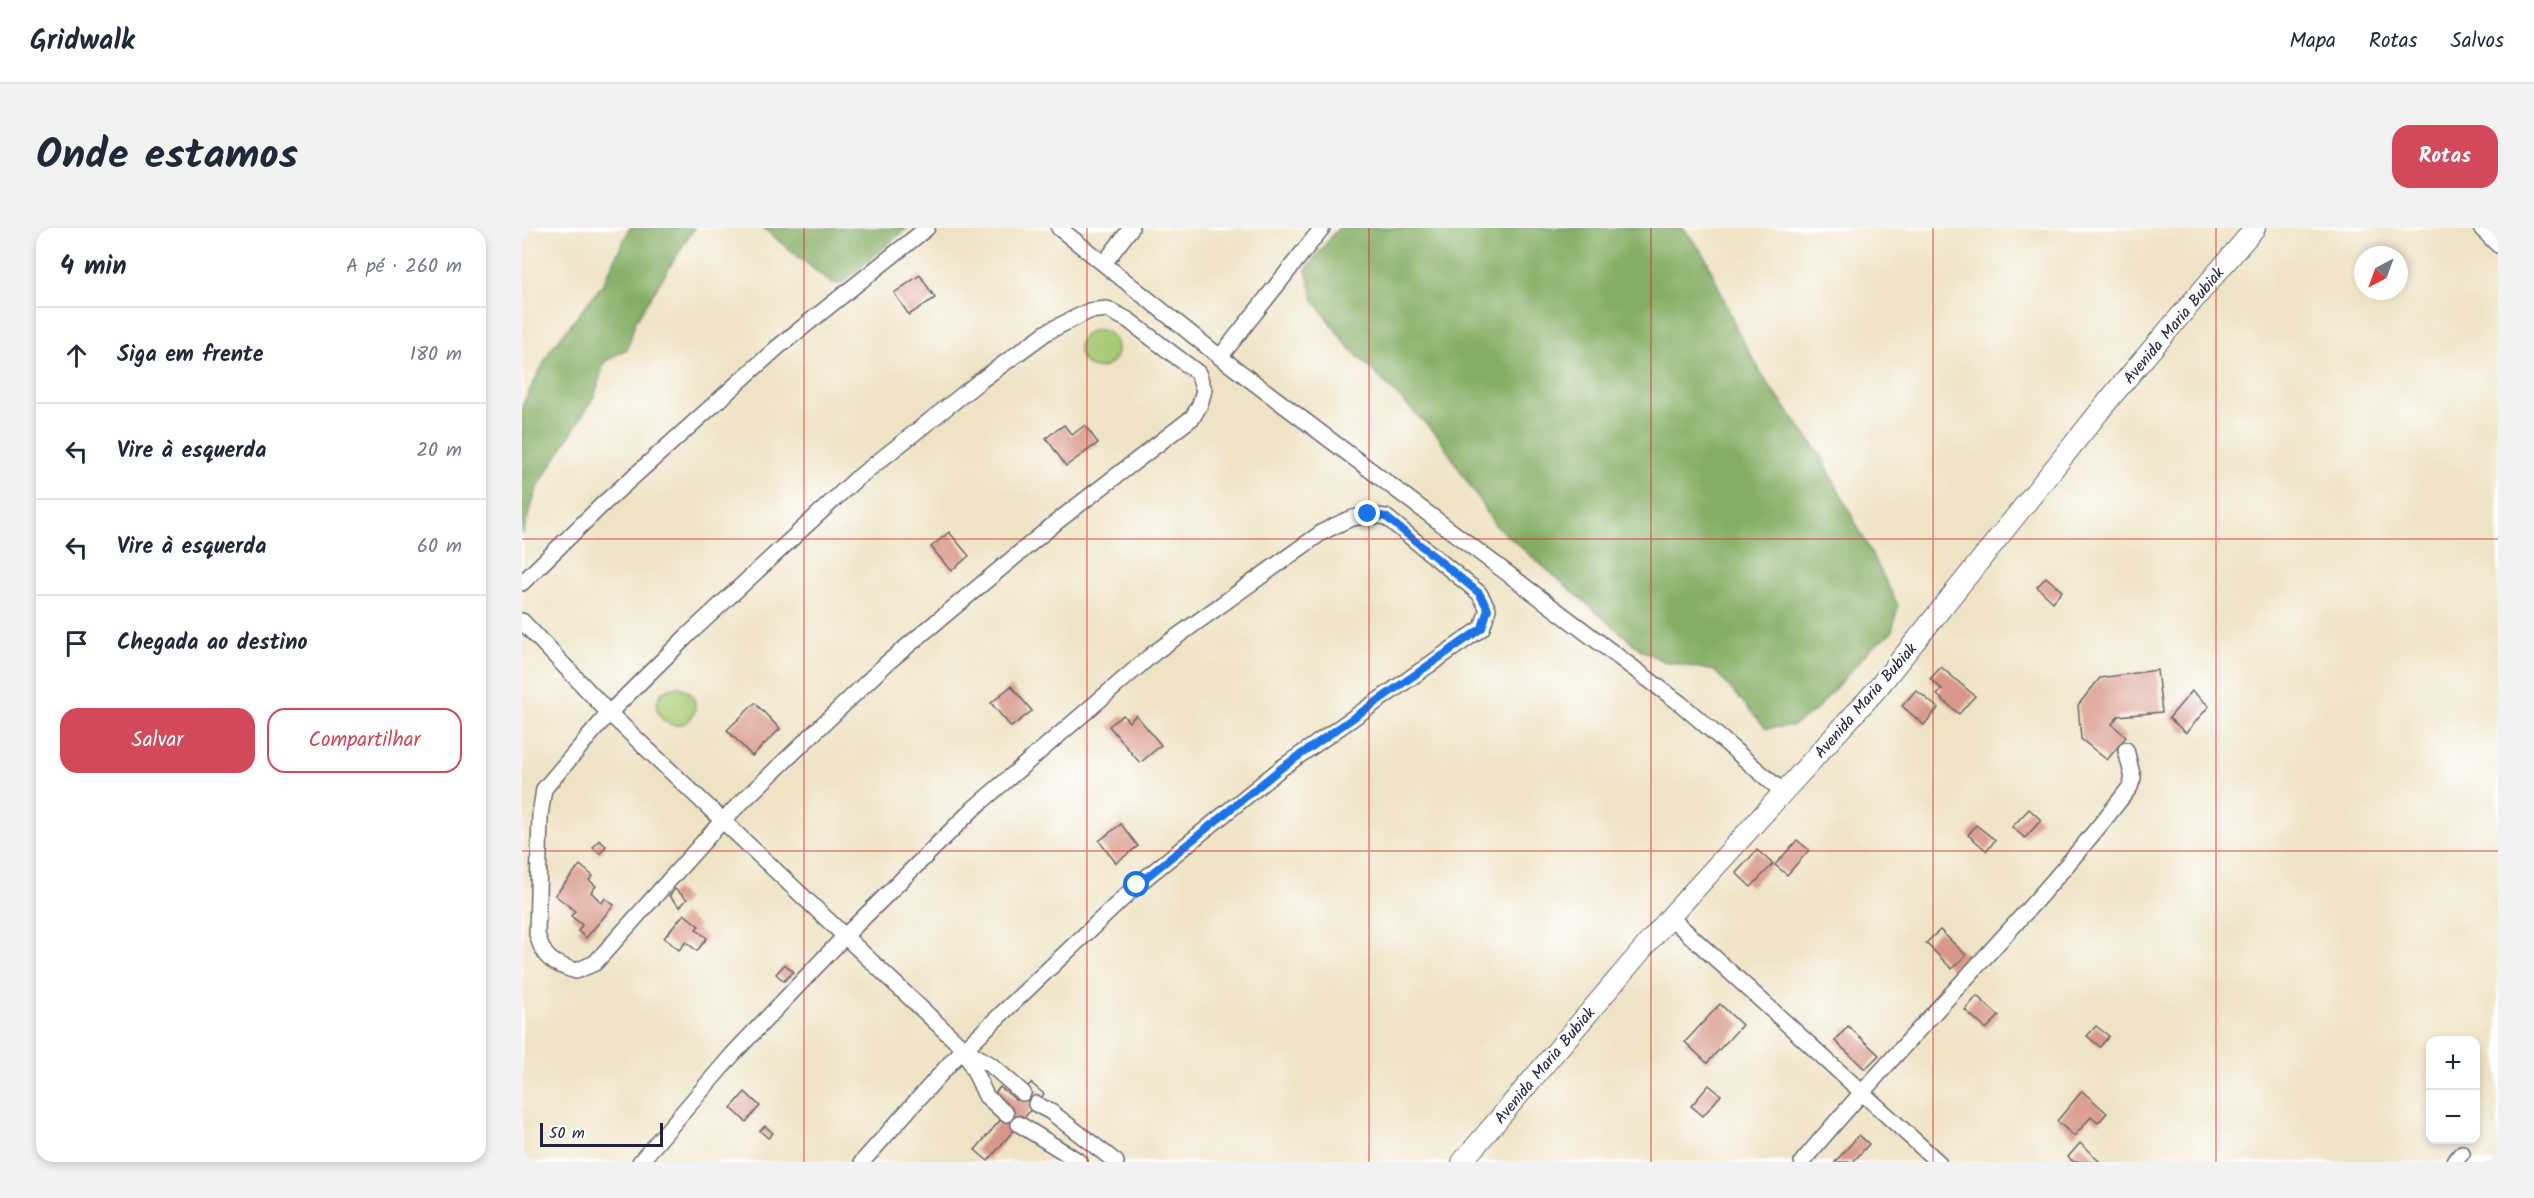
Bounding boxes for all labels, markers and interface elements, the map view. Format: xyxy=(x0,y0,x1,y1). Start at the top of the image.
text: Gridwalk xyxy=(30,19,135,64)
text: Mapa xyxy=(2290,25,2336,58)
text: Rotas xyxy=(2369,25,2418,58)
text: Salvos xyxy=(2451,25,2504,58)
text: Onde estamos xyxy=(36,123,298,190)
button: Rotas xyxy=(2392,125,2498,188)
text: 4 min xyxy=(60,246,127,288)
north arrow xyxy=(2354,246,2408,300)
text: A pé · 260 m xyxy=(346,251,462,283)
street label: Avenida Maria Bubiak xyxy=(2118,262,2231,390)
text: Siga em frente xyxy=(117,338,263,373)
icon: ahead xyxy=(60,339,93,372)
text: 180 m xyxy=(410,339,462,371)
text: Vire à esquerda xyxy=(117,434,266,469)
icon: left xyxy=(60,435,93,468)
text: 20 m xyxy=(416,435,462,467)
route end xyxy=(1354,500,1380,526)
text: Vire à esquerda xyxy=(117,530,266,565)
icon: left xyxy=(60,531,93,564)
text: 60 m xyxy=(417,531,462,563)
text: Chegada ao destino xyxy=(117,626,308,661)
icon: arrive xyxy=(60,627,93,660)
street label: Avenida Maria Bubiak xyxy=(1809,637,1924,764)
button: Salvar xyxy=(60,708,255,773)
button: Compartilhar xyxy=(267,708,462,773)
route start xyxy=(1123,871,1149,897)
street label: Avenida Maria Bubiak xyxy=(1489,1002,1602,1130)
map controls xyxy=(2426,1036,2480,1144)
button: + xyxy=(2426,1036,2480,1090)
button: − xyxy=(2426,1090,2480,1144)
scale bar xyxy=(540,1120,663,1148)
text: 50 m xyxy=(549,1121,585,1146)

